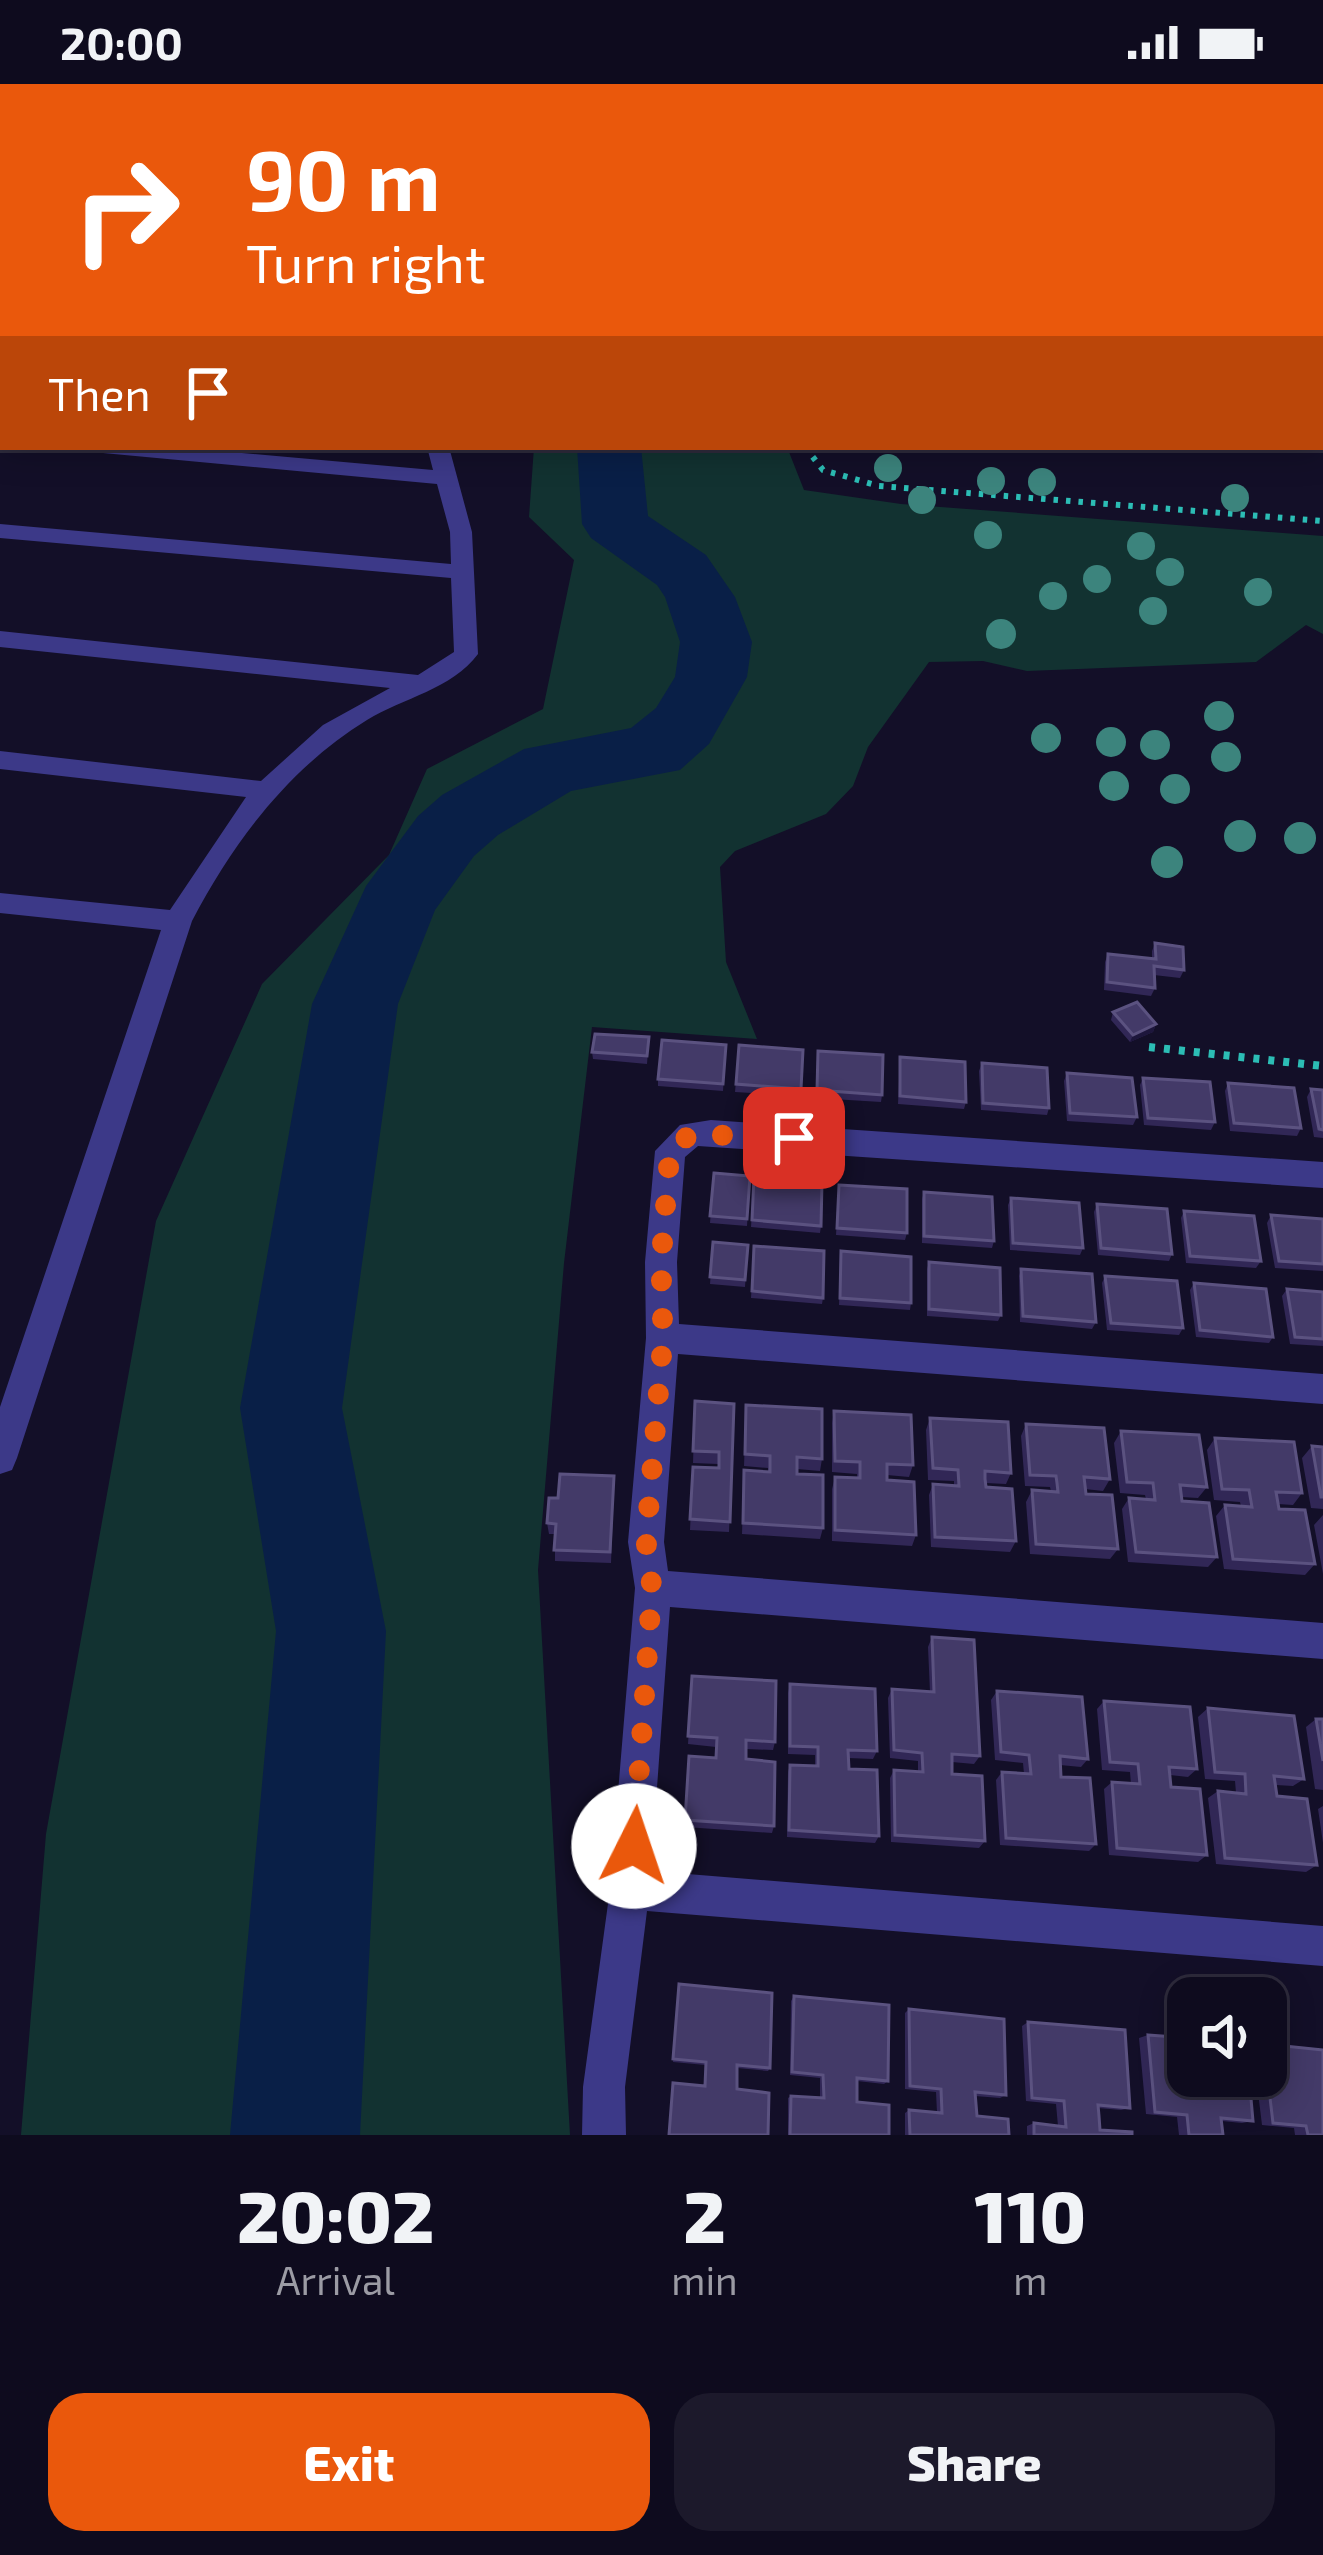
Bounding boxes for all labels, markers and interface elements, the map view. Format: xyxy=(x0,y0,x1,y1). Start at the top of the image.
text: 20:00 xyxy=(60,15,183,69)
text: 90 m xyxy=(246,127,441,228)
icon: right xyxy=(48,132,204,288)
text: Turn right xyxy=(246,229,486,294)
icon: arrive xyxy=(175,360,241,426)
text: Then xyxy=(48,366,151,420)
pin xyxy=(743,1087,845,1189)
icon: arrive xyxy=(761,1105,827,1171)
position arrow xyxy=(571,1783,697,1909)
map controls xyxy=(1167,1977,1287,2097)
button: sound xyxy=(1167,1977,1287,2097)
text: 20:02 xyxy=(237,2171,434,2257)
text: 2 xyxy=(683,2171,726,2257)
text: 110 xyxy=(975,2171,1086,2257)
text: Arrival xyxy=(276,2256,395,2303)
text: min xyxy=(671,2256,738,2303)
text: m xyxy=(1013,2256,1047,2303)
button: Exit xyxy=(48,2393,650,2531)
button: Share xyxy=(674,2393,1275,2531)

